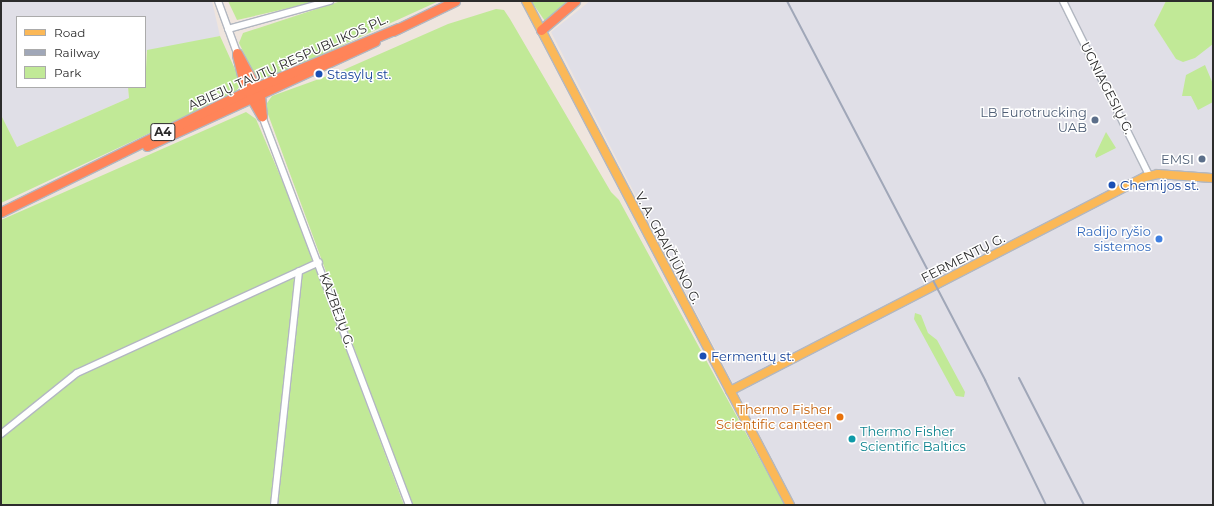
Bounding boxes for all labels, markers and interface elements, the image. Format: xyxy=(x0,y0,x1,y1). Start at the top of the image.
street label: ABIEJŲ TAUTŲ RESPUBLIKOS PL. xyxy=(186,11,390,113)
legend xyxy=(16,16,146,88)
text: Road xyxy=(54,25,85,40)
street label: UGNIAGESIŲ G. xyxy=(1077,39,1137,137)
text: Railway xyxy=(54,45,100,60)
text: Park xyxy=(54,65,81,80)
place label: Stasylų st. xyxy=(327,66,391,82)
marker: Stasylų st. xyxy=(314,69,324,79)
place label: LB Eurotrucking UAB xyxy=(980,105,1087,136)
marker: LB Eurotrucking UAB xyxy=(1090,115,1100,125)
road number: A4 xyxy=(150,122,176,142)
place label: EMSI xyxy=(1161,151,1194,167)
marker: EMSI xyxy=(1197,154,1207,164)
place label: Chemijos st. xyxy=(1120,177,1199,193)
marker: Chemijos st. xyxy=(1107,180,1117,190)
street label: V. A. GRAIČIŪNO G. xyxy=(632,189,704,307)
place label: Radijo ryšio sistemos xyxy=(1076,224,1151,255)
street label: FERMENTŲ G. xyxy=(919,230,1007,286)
marker: Radijo ryšio sistemos xyxy=(1154,234,1164,244)
street label: KAZBĖJŲ G. xyxy=(316,271,358,349)
place label: Fermentų st. xyxy=(711,348,794,364)
marker: Fermentų st. xyxy=(698,351,708,361)
place label: Thermo Fisher Scientific canteen xyxy=(716,402,832,433)
marker: Thermo Fisher Scientific canteen xyxy=(835,412,845,422)
place label: Thermo Fisher Scientific Baltics xyxy=(860,424,966,455)
marker: Thermo Fisher Scientific Baltics xyxy=(847,434,857,444)

